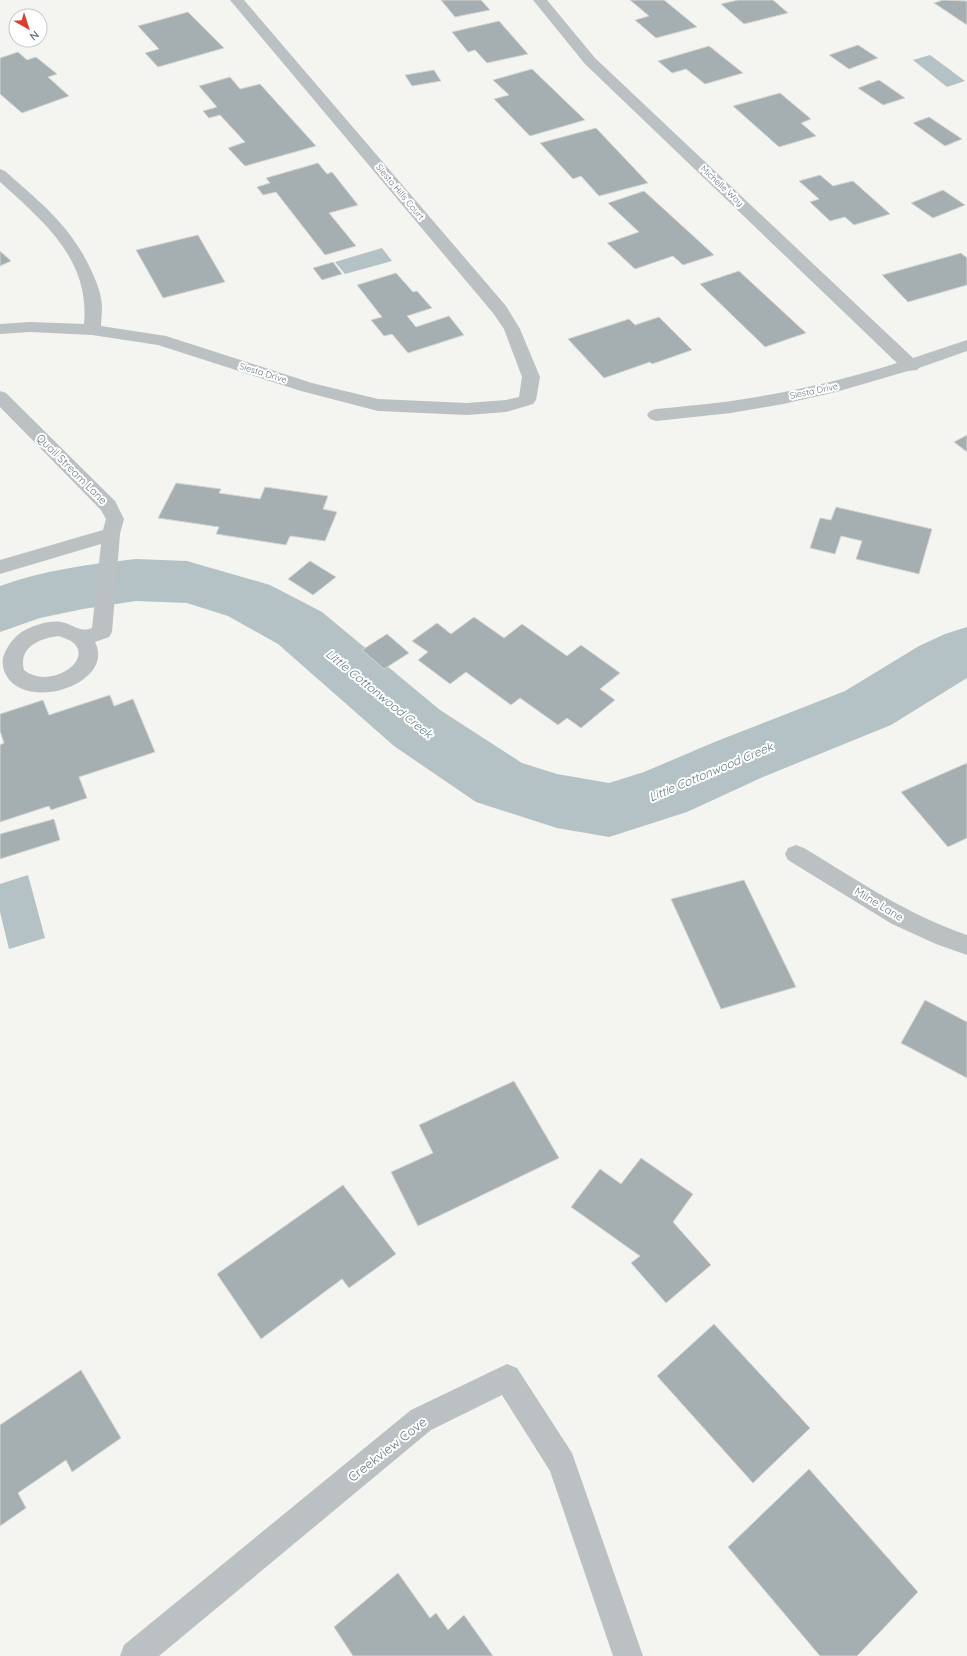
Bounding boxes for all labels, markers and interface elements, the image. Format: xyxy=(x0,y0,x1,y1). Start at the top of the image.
north arrow xyxy=(8,8,48,48)
text: N xyxy=(27,28,42,44)
street label: Siesta Hills Court xyxy=(374,162,427,222)
street label: Michelle Way xyxy=(698,163,746,208)
street label: Siesta Drive xyxy=(238,360,288,385)
street label: Siesta Drive xyxy=(789,380,839,401)
street label: Quail Stream Lane xyxy=(34,431,110,507)
water label: Little Cottonwood Creek xyxy=(323,646,437,742)
water label: Little Cottonwood Creek xyxy=(646,738,777,805)
street label: Milne Lane xyxy=(852,884,906,924)
street label: Creekview Cove xyxy=(344,1413,430,1485)

